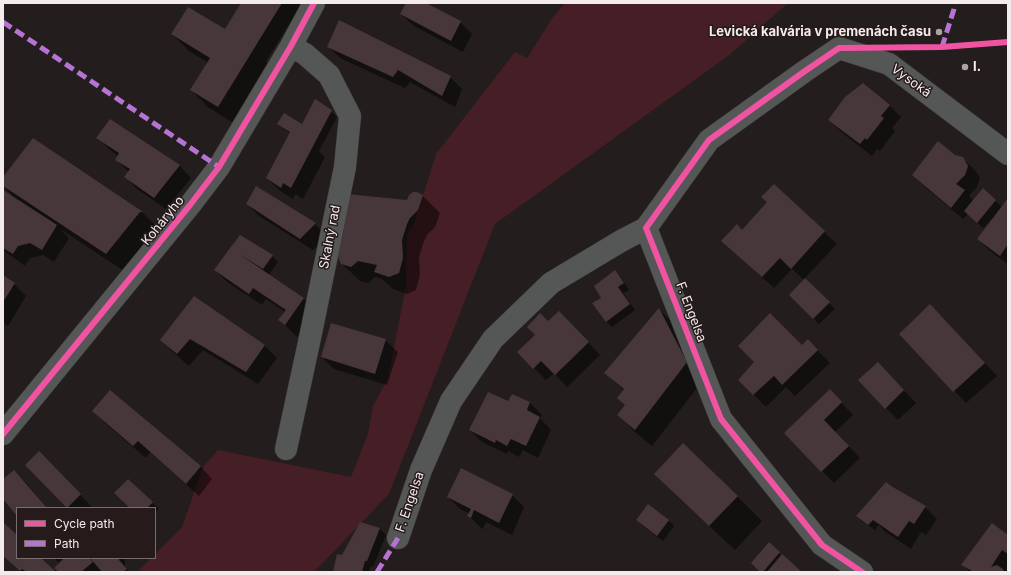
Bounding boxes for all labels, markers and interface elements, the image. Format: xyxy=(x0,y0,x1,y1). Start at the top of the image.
place label: Levická kalvária v premenách času xyxy=(709,24,931,40)
marker: Levická kalvária v premenách času xyxy=(934,27,944,37)
place label: I. xyxy=(973,59,981,75)
street label: Vysoká xyxy=(888,61,934,101)
marker: I. xyxy=(960,62,970,72)
street label: Koháryho xyxy=(138,193,188,249)
street label: Skalný rad xyxy=(316,204,344,270)
street label: F. Engelsa xyxy=(672,280,710,344)
street label: F. Engelsa xyxy=(392,470,428,534)
legend xyxy=(16,507,156,559)
text: Cycle path xyxy=(54,516,115,531)
text: Path xyxy=(54,536,79,551)

